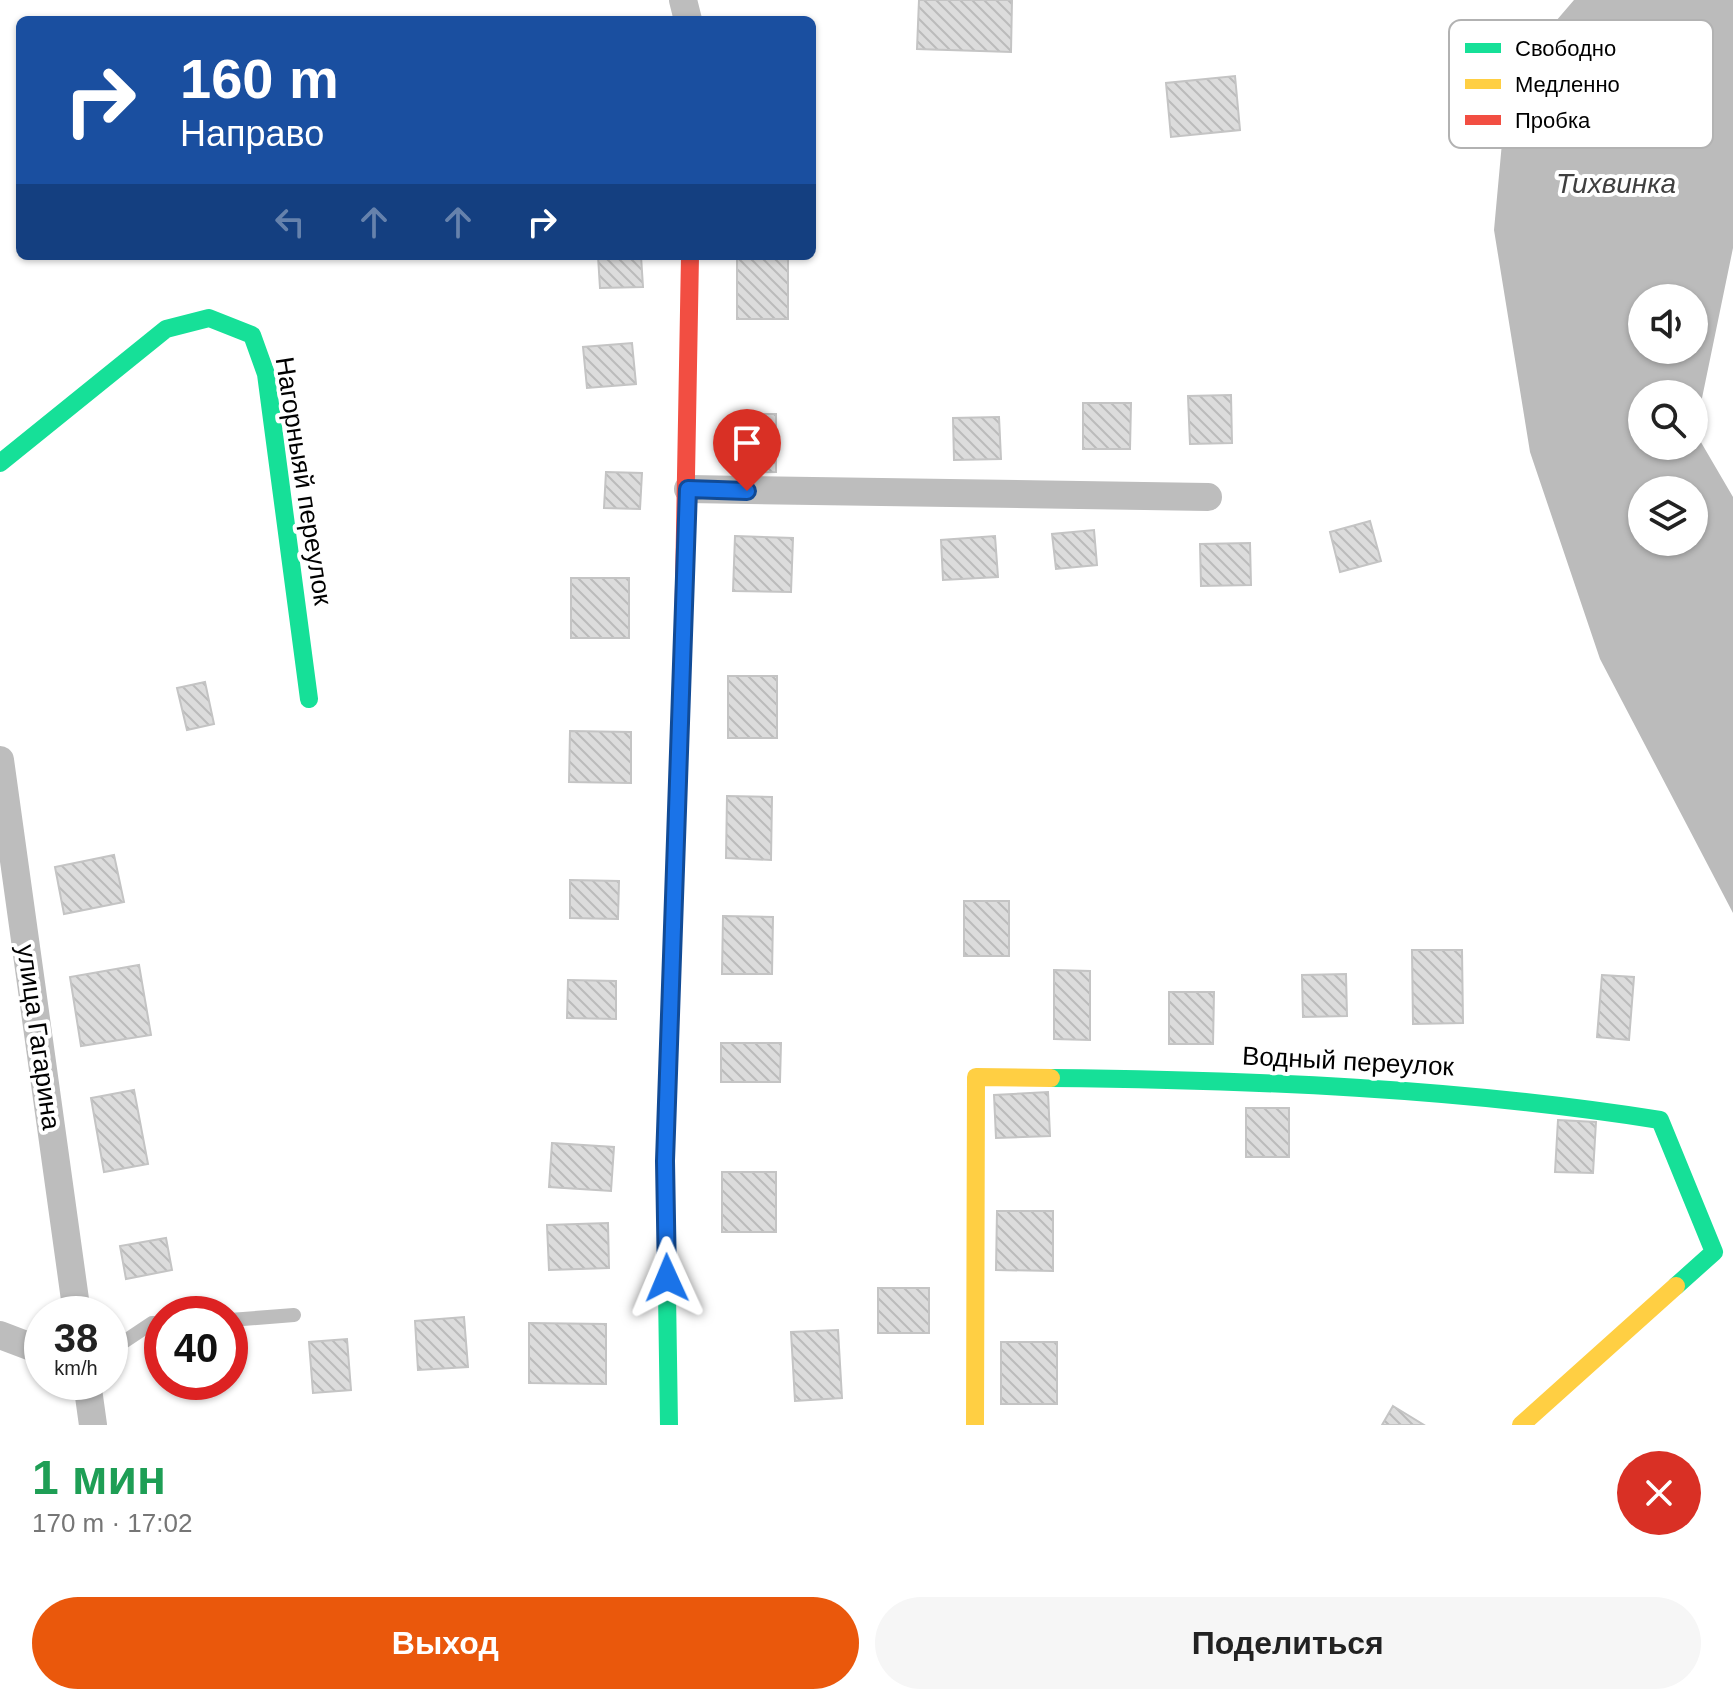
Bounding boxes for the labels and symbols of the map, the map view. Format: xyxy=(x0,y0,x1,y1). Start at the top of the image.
legend xyxy=(1449,20,1713,148)
text: Свободно xyxy=(1515,36,1616,61)
text: Медленно xyxy=(1515,72,1620,97)
text: Пробка xyxy=(1515,108,1591,133)
water label: Тихвинка xyxy=(1556,168,1676,199)
street label: Нагорныяй переулок xyxy=(270,355,339,608)
pin xyxy=(713,409,781,491)
street label: улица Гагарина xyxy=(11,942,67,1132)
street label: Водный переулок xyxy=(1241,1040,1455,1082)
position arrow xyxy=(625,1236,709,1320)
speed limit sign: 40 xyxy=(144,1296,248,1400)

